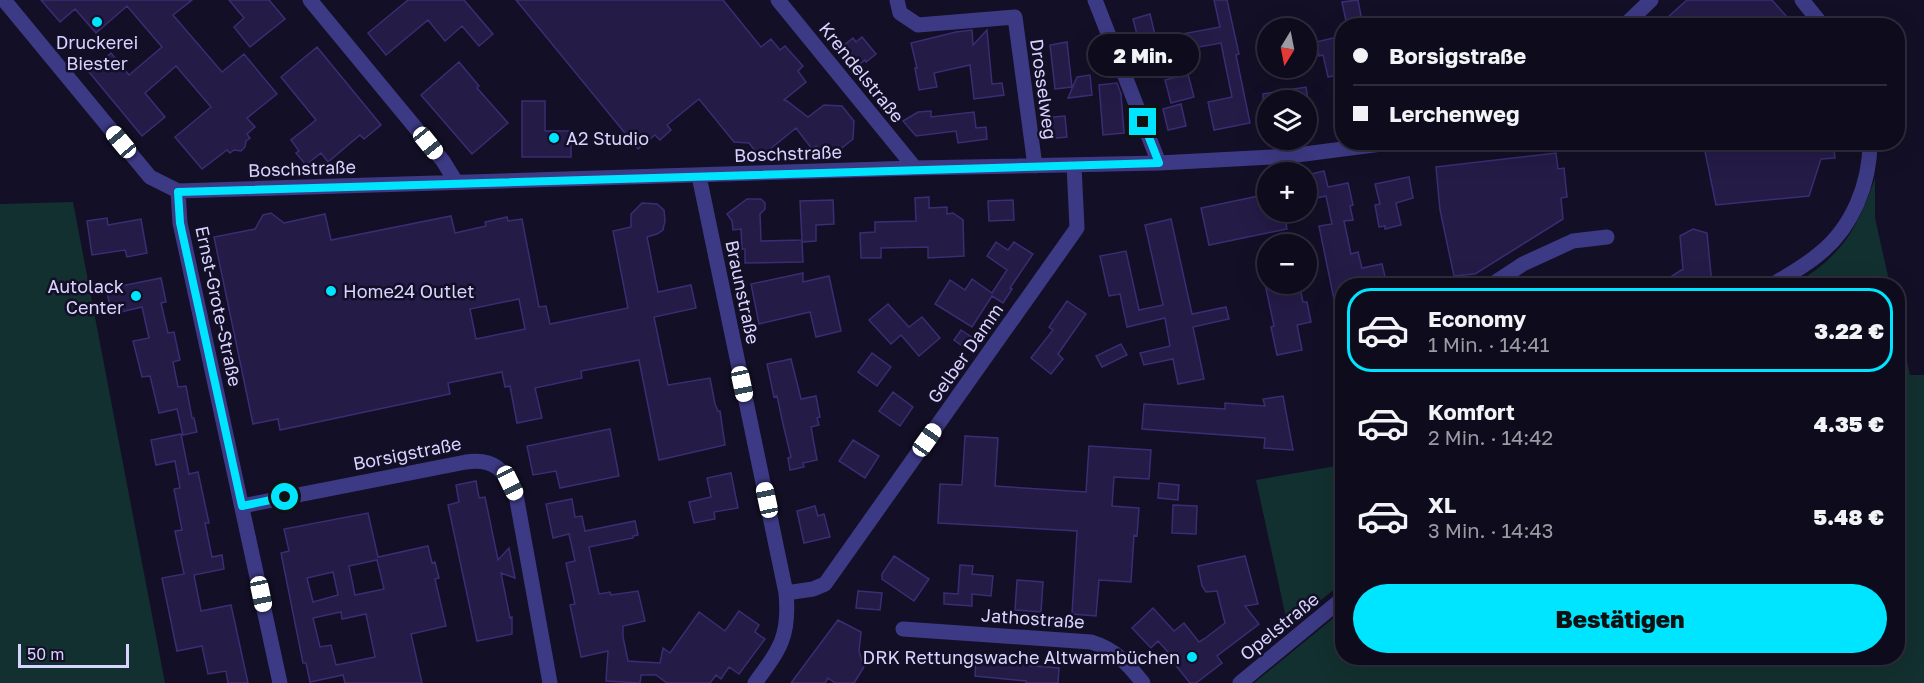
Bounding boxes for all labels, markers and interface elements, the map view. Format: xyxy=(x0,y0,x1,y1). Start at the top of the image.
marker: Druckerei Biester xyxy=(90,15,104,29)
street label: Krendelstraße xyxy=(815,17,909,127)
north arrow xyxy=(1257,18,1317,78)
map controls xyxy=(1257,18,1317,294)
place label: Druckerei Biester xyxy=(56,31,138,74)
callout: 2 Min. xyxy=(1088,35,1198,77)
street label: Drosselweg xyxy=(1026,37,1062,141)
text: Borsigstraße xyxy=(1389,42,1526,69)
text: 2 Min. xyxy=(1114,43,1173,67)
button: layers xyxy=(1257,90,1317,150)
text: Lerchenweg xyxy=(1389,100,1519,127)
route end xyxy=(1129,108,1156,135)
car xyxy=(103,122,139,162)
car xyxy=(410,123,446,163)
place label: A2 Studio xyxy=(566,127,649,149)
marker: A2 Studio xyxy=(547,131,561,145)
street label: Boschstraße xyxy=(734,140,842,166)
street label: Boschstraße xyxy=(248,155,356,181)
button: + xyxy=(1257,162,1317,222)
street label: Ernst-Grote-Straße xyxy=(191,224,247,388)
button: − xyxy=(1257,234,1317,294)
street label: Braunstraße xyxy=(721,238,765,346)
place label: Autolack Center xyxy=(48,275,124,318)
place label: Home24 Outlet xyxy=(343,280,474,302)
marker: Home24 Outlet xyxy=(324,284,338,298)
marker: Autolack Center xyxy=(129,289,143,303)
street label: Gelber Damm xyxy=(923,299,1007,407)
icon: car xyxy=(1356,303,1410,357)
text: Economy xyxy=(1428,305,1526,332)
text: 3.22 € xyxy=(1814,317,1884,344)
text: 1 Min. · 14:41 xyxy=(1428,332,1549,356)
car xyxy=(729,365,755,403)
icon: car xyxy=(1356,396,1410,450)
text: Komfort xyxy=(1428,398,1515,425)
text: 4.35 € xyxy=(1814,410,1884,437)
car xyxy=(909,420,945,460)
text: 2 Min. · 14:42 xyxy=(1428,425,1553,449)
street label: Borsigstraße xyxy=(351,432,463,474)
car xyxy=(494,463,526,503)
car xyxy=(754,481,780,519)
route start xyxy=(271,483,298,510)
icon: car xyxy=(1356,489,1410,543)
text: XL xyxy=(1428,491,1456,518)
text: 5.48 € xyxy=(1813,503,1884,530)
text: 3 Min. · 14:43 xyxy=(1428,518,1553,542)
car xyxy=(248,575,274,613)
button: Bestätigen xyxy=(1353,584,1887,653)
street label: Opelstraße xyxy=(1235,587,1323,665)
street label: Jathostraße xyxy=(981,603,1085,633)
scale bar xyxy=(18,641,129,668)
text: 50 m xyxy=(27,644,64,664)
place label: DRK Rettungswache Altwarmbüchen xyxy=(863,646,1180,668)
marker: DRK Rettungswache Altwarmbüchen xyxy=(1185,650,1199,664)

